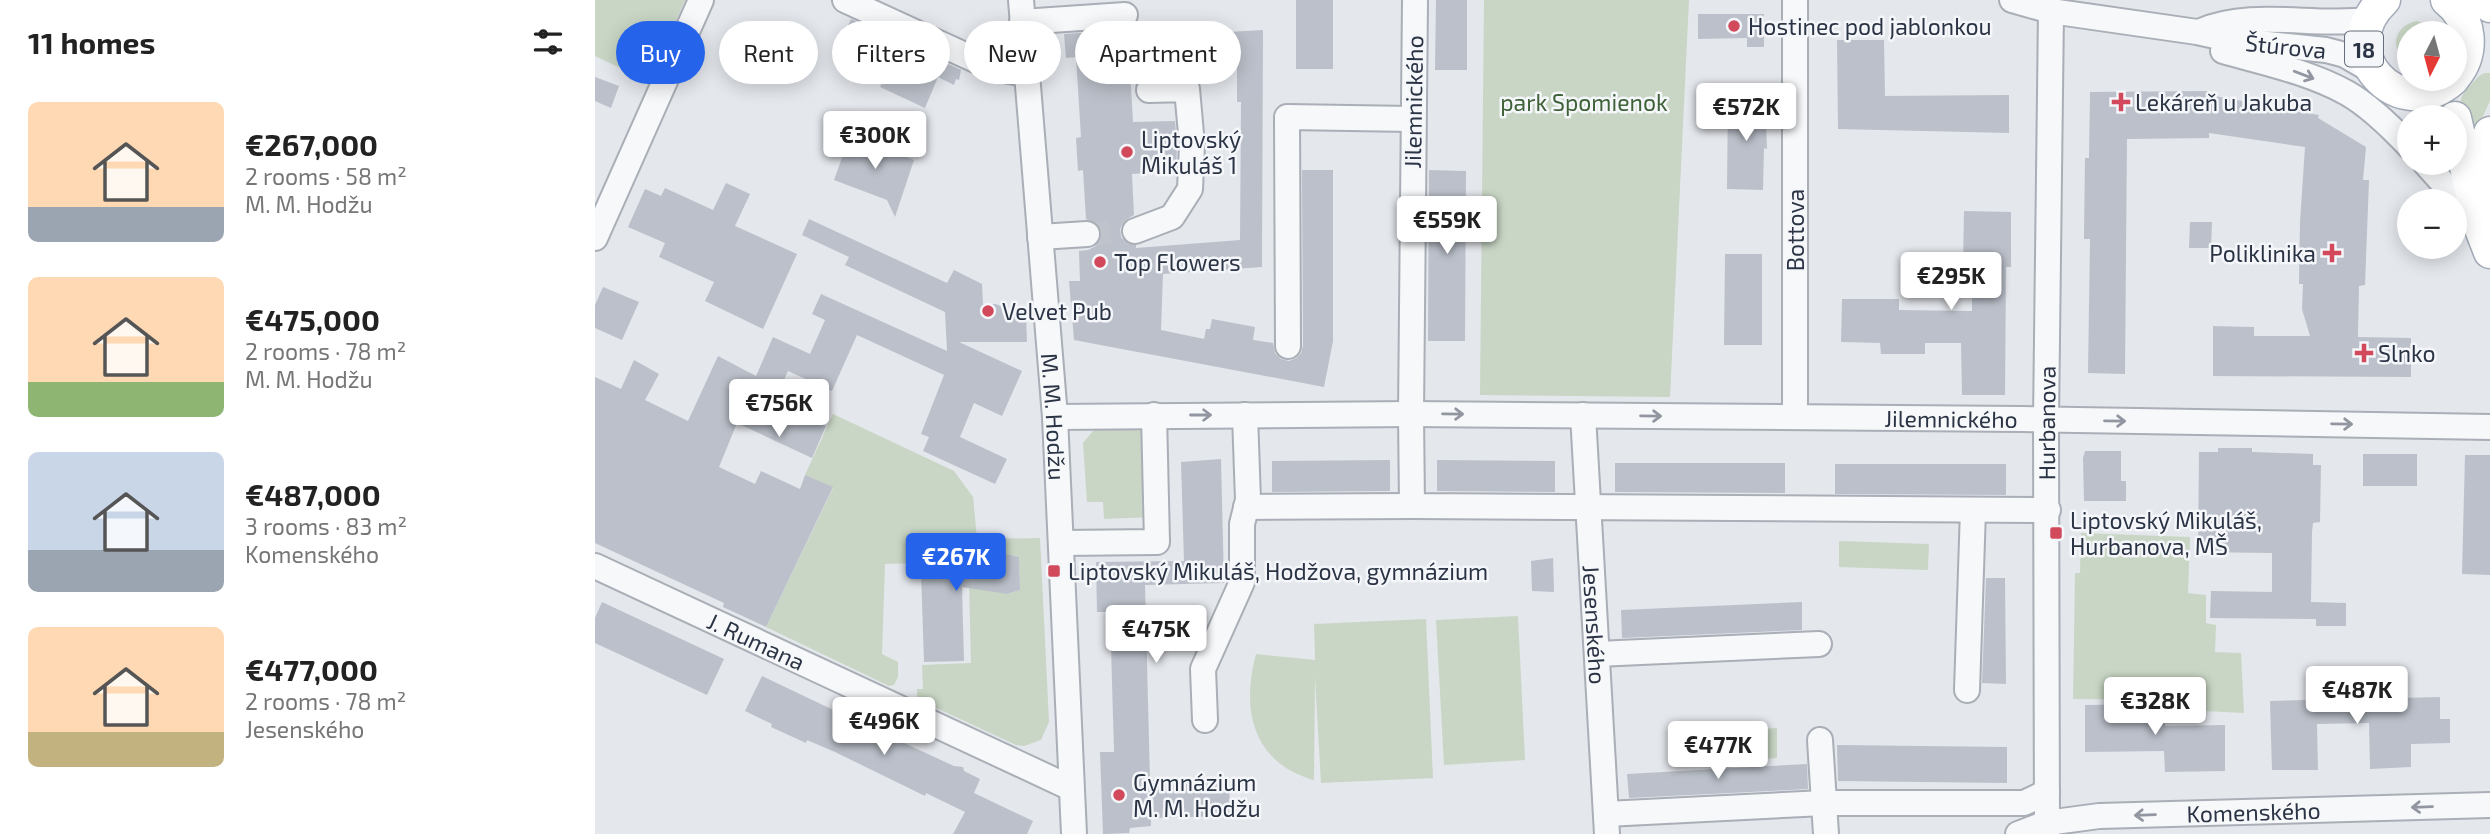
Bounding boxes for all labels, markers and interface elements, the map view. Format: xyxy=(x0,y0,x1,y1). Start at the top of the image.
place label: Hostinec pod jablonkou xyxy=(1748,12,1992,40)
marker: Hostinec pod jablonkou xyxy=(1726,18,1742,34)
chip: Buy xyxy=(616,21,705,84)
chip: Rent xyxy=(719,21,818,84)
chip: Filters xyxy=(832,21,950,84)
chip: New xyxy=(964,21,1061,84)
chip: Apartment xyxy=(1075,21,1241,84)
north arrow xyxy=(2397,21,2467,91)
map controls xyxy=(2397,21,2467,259)
icon: filters xyxy=(529,23,567,61)
text: 11 homes xyxy=(28,24,155,60)
street label: Štúrova xyxy=(2244,28,2328,64)
road number: 18 xyxy=(2345,32,2383,66)
street label: Jilemnického xyxy=(1398,35,1428,169)
one-way arrow xyxy=(2293,69,2315,82)
pin: €572K xyxy=(1697,83,1795,143)
park label: park Spomienok xyxy=(1500,88,1668,116)
place label: Lekáreň u Jakuba xyxy=(2135,88,2312,116)
text: €572K xyxy=(1712,92,1780,120)
marker: Lekáreň u Jakuba xyxy=(2113,94,2129,110)
button: + xyxy=(2397,105,2467,175)
pin: €300K xyxy=(826,111,924,171)
text: €300K xyxy=(839,120,911,148)
place label: Liptovský Mikuláš 1 xyxy=(1141,125,1241,179)
text: €267,000 xyxy=(245,126,378,162)
icon: home xyxy=(84,130,168,214)
marker: Liptovský Mikuláš 1 xyxy=(1119,144,1135,160)
text: 2 rooms · 58 m² xyxy=(245,162,407,190)
street label: Bottova xyxy=(1781,189,1809,271)
button: − xyxy=(2397,189,2467,259)
text: M. M. Hodžu xyxy=(245,190,373,218)
pin: €559K xyxy=(1398,196,1496,256)
text: €559K xyxy=(1413,205,1481,233)
place label: Poliklinika xyxy=(2209,239,2316,267)
marker: Poliklinika xyxy=(2322,243,2342,263)
place label: Top Flowers xyxy=(1114,248,1241,276)
pin: €295K xyxy=(1902,252,2000,312)
marker: Top Flowers xyxy=(1092,254,1108,270)
text: €295K xyxy=(1917,261,1985,289)
place label: Velvet Pub xyxy=(1002,297,1112,325)
text: €475,000 xyxy=(245,301,380,337)
marker: Velvet Pub xyxy=(980,303,996,319)
icon: home xyxy=(84,305,168,389)
text: 2 rooms · 78 m² xyxy=(245,337,406,365)
place label: Slnko xyxy=(2378,339,2436,367)
marker: Slnko xyxy=(2356,345,2372,361)
street label: M. M. Hodžu xyxy=(1036,352,1072,481)
text: M. M. Hodžu xyxy=(245,365,373,393)
street label: Hurbanova xyxy=(2032,366,2061,480)
pin: €756K xyxy=(730,380,828,439)
text: €756K xyxy=(745,388,813,416)
street label: Jilemnického xyxy=(1884,404,2018,433)
one-way arrow xyxy=(1442,407,1465,421)
one-way arrow xyxy=(1190,408,1213,422)
one-way arrow xyxy=(1639,409,1662,423)
one-way arrow xyxy=(2103,414,2126,427)
one-way arrow xyxy=(2330,417,2353,431)
text: €487,000 xyxy=(245,476,381,512)
icon: home xyxy=(84,480,168,564)
place label: Liptovský Mikuláš, Hurbanova, MŠ xyxy=(2070,506,2262,560)
text: 3 rooms · 83 m² xyxy=(245,512,407,540)
marker: Liptovský Mikuláš, Hurbanova, MŠ xyxy=(2048,525,2064,541)
pin: €267K xyxy=(907,534,1005,593)
text: Komenského xyxy=(245,540,379,568)
text: €267K xyxy=(922,542,990,570)
place label: Liptovský Mikuláš, Hodžova, gymnázium xyxy=(1068,557,1488,585)
marker: Liptovský Mikuláš, Hodžova, gymnázium xyxy=(1046,563,1062,579)
street label: Jesenského xyxy=(1578,564,1612,685)
street label: J. Rumana xyxy=(703,606,810,676)
pin: €475K xyxy=(1107,606,1205,665)
text: €475K xyxy=(1122,614,1190,642)
text: €477,000 xyxy=(245,651,378,687)
icon: home xyxy=(84,655,168,739)
pin: €487K xyxy=(2308,666,2406,726)
text: €487K xyxy=(2322,675,2392,703)
pin: €328K xyxy=(2106,678,2204,737)
text: €328K xyxy=(2120,686,2190,714)
text: 2 rooms · 78 m² xyxy=(245,687,406,715)
pin: €496K xyxy=(835,698,933,757)
text: €496K xyxy=(848,706,920,734)
text: Jesenského xyxy=(245,715,364,743)
pin: €477K xyxy=(1669,722,1767,781)
text: €477K xyxy=(1684,730,1752,758)
place label: Gymnázium M. M. Hodžu xyxy=(1133,768,1261,822)
marker: Gymnázium M. M. Hodžu xyxy=(1111,787,1127,803)
street label: Komenského xyxy=(2186,796,2321,828)
one-way arrow xyxy=(2411,801,2434,814)
one-way arrow xyxy=(2134,808,2157,821)

